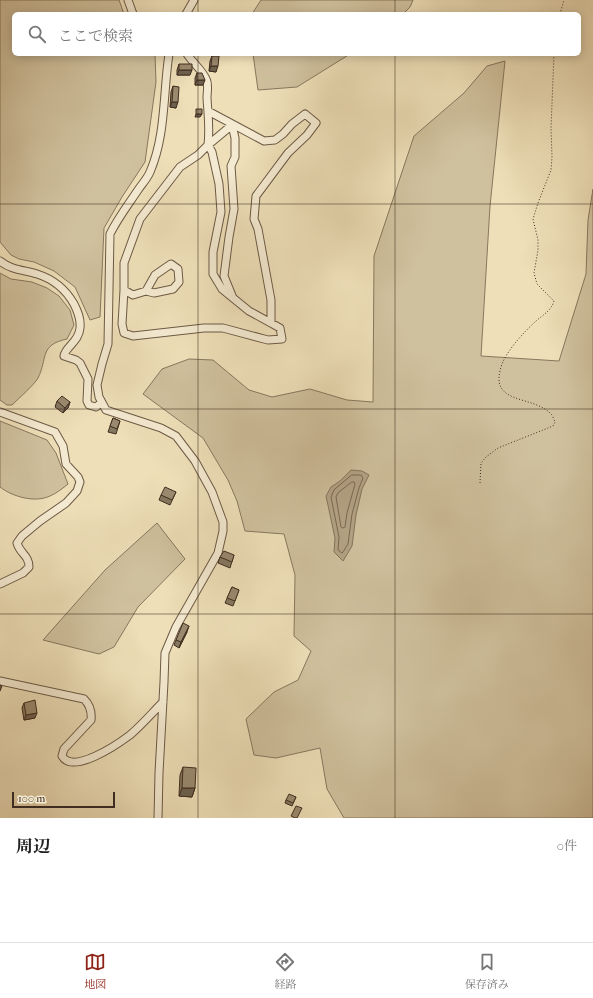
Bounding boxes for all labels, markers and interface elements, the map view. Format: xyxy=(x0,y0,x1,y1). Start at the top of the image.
search box xyxy=(12,12,581,56)
icon: search xyxy=(26,23,48,45)
text: ここで検索 xyxy=(58,27,133,45)
scale bar xyxy=(12,790,115,809)
text: 100 m xyxy=(18,792,46,805)
text: 周辺 xyxy=(16,836,50,856)
text: 0件 xyxy=(557,838,577,853)
tab: 地図 xyxy=(84,951,106,991)
tab: 経路 xyxy=(274,951,296,991)
tab: 保存済み xyxy=(465,951,509,991)

